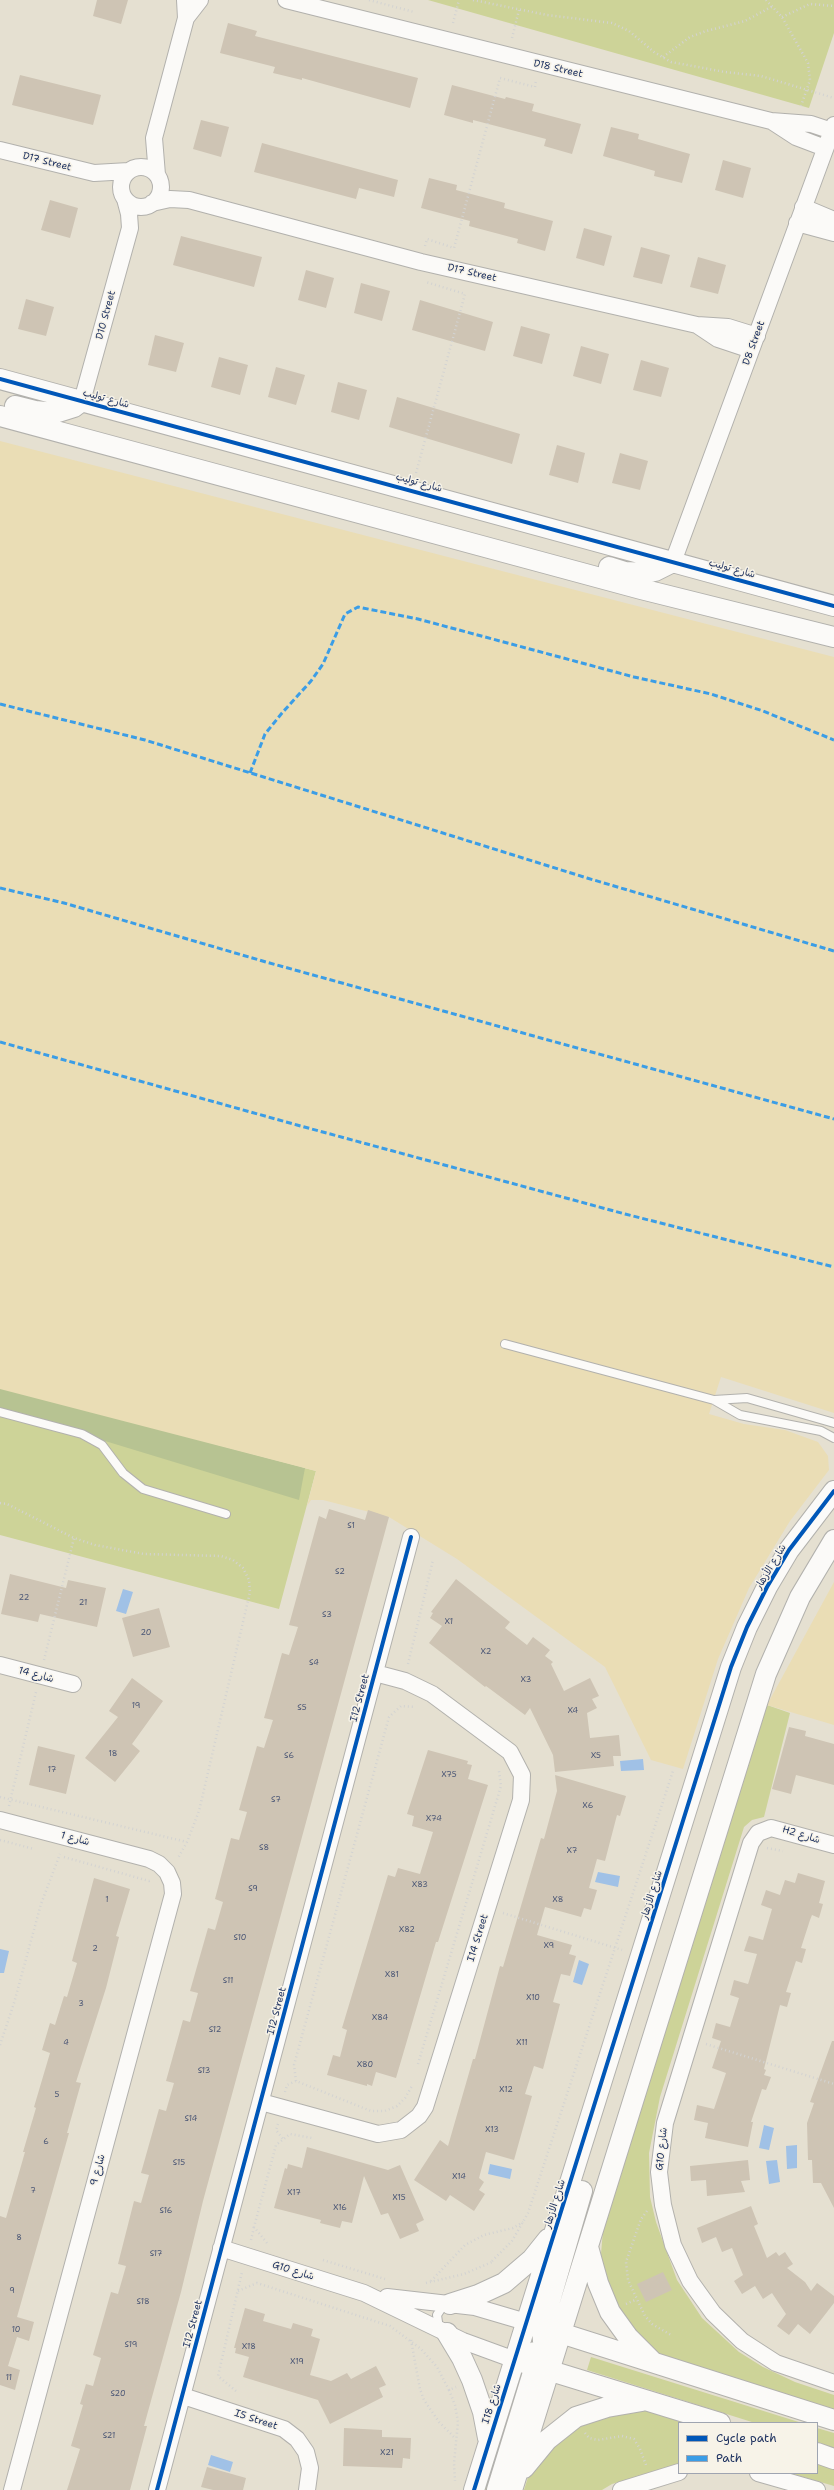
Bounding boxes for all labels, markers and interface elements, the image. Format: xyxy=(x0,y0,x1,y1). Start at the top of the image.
street label: D18 Street xyxy=(532,58,584,80)
street label: D17 Street xyxy=(21,150,73,174)
street label: D17 Street xyxy=(446,262,498,284)
street label: D10 Street xyxy=(94,289,118,341)
street label: D8 Street xyxy=(740,319,768,367)
street label: شارع توليب xyxy=(81,387,131,411)
street label: شارع توليب xyxy=(394,471,444,495)
street label: شارع توليب xyxy=(707,557,757,581)
house number: S1 xyxy=(347,1521,355,1531)
street label: شارع الأزهار xyxy=(753,1542,789,1592)
house number: S2 xyxy=(335,1567,345,1577)
house number: 22 xyxy=(19,1593,29,1603)
house number: 21 xyxy=(79,1598,87,1608)
house number: S3 xyxy=(322,1610,332,1620)
house number: X1 xyxy=(445,1617,453,1627)
house number: 20 xyxy=(141,1628,151,1638)
house number: X2 xyxy=(481,1647,491,1657)
house number: S4 xyxy=(309,1658,319,1668)
street label: شارع 14 xyxy=(17,1665,55,1685)
street label: I12 Street xyxy=(348,1673,372,1723)
house number: X3 xyxy=(521,1675,531,1685)
house number: 19 xyxy=(132,1701,140,1711)
house number: S5 xyxy=(297,1703,307,1713)
house number: X4 xyxy=(568,1706,578,1716)
house number: 18 xyxy=(109,1749,117,1759)
house number: S6 xyxy=(284,1751,294,1761)
house number: X5 xyxy=(591,1751,601,1761)
house number: 17 xyxy=(48,1765,56,1775)
house number: X75 xyxy=(441,1770,457,1780)
house number: S7 xyxy=(271,1795,281,1805)
house number: X6 xyxy=(583,1801,593,1811)
house number: X74 xyxy=(426,1814,442,1824)
street label: H2 شارع xyxy=(781,1824,821,1846)
street label: شارع 1 xyxy=(59,1829,91,1849)
house number: S8 xyxy=(259,1843,269,1853)
house number: X7 xyxy=(567,1846,577,1856)
street label: شارع الأزهار xyxy=(639,1869,665,1921)
house number: X83 xyxy=(412,1880,428,1890)
house number: S9 xyxy=(248,1884,258,1894)
house number: 1 xyxy=(105,1895,109,1905)
house number: X8 xyxy=(553,1895,563,1905)
street label: I14 Street xyxy=(465,1913,491,1963)
house number: X82 xyxy=(399,1925,415,1935)
house number: S10 xyxy=(234,1933,246,1943)
house number: X9 xyxy=(544,1941,554,1951)
house number: 2 xyxy=(92,1944,98,1954)
house number: X81 xyxy=(385,1970,399,1980)
house number: S11 xyxy=(223,1976,233,1986)
street label: I12 Street xyxy=(265,1986,289,2036)
house number: X10 xyxy=(526,1993,540,2003)
house number: 3 xyxy=(78,1999,84,2009)
house number: X84 xyxy=(372,2013,388,2023)
house number: S12 xyxy=(209,2025,221,2035)
house number: 4 xyxy=(63,2038,69,2048)
house number: X11 xyxy=(516,2038,528,2048)
house number: X80 xyxy=(357,2060,373,2070)
house number: S13 xyxy=(198,2066,210,2076)
house number: X12 xyxy=(499,2085,513,2095)
house number: 5 xyxy=(55,2090,59,2100)
house number: S14 xyxy=(185,2114,197,2124)
house number: X13 xyxy=(485,2125,499,2135)
street label: G10 شارع xyxy=(654,2127,670,2171)
house number: 6 xyxy=(43,2137,49,2147)
street label: شارع 9 xyxy=(88,2153,108,2187)
house number: S15 xyxy=(173,2158,185,2168)
house number: X14 xyxy=(452,2172,466,2182)
street label: شارع الأزهار xyxy=(542,2178,568,2230)
house number: 7 xyxy=(30,2186,36,2196)
house number: X17 xyxy=(287,2188,301,2198)
house number: X15 xyxy=(392,2193,406,2203)
house number: X16 xyxy=(333,2203,347,2213)
house number: S16 xyxy=(160,2206,172,2216)
house number: 8 xyxy=(16,2233,22,2243)
house number: S17 xyxy=(150,2249,162,2259)
street label: G10 شارع xyxy=(271,2259,315,2283)
house number: 9 xyxy=(9,2286,15,2296)
house number: S18 xyxy=(136,2297,150,2307)
street label: I12 Street xyxy=(181,2299,205,2349)
house number: 10 xyxy=(12,2325,20,2335)
house number: S19 xyxy=(125,2340,137,2350)
house number: X18 xyxy=(242,2342,256,2352)
house number: X19 xyxy=(290,2357,304,2367)
house number: 11 xyxy=(6,2373,12,2383)
street label: I18 شارع xyxy=(480,2382,504,2426)
house number: S20 xyxy=(110,2389,126,2399)
street label: I5 Street xyxy=(233,2407,279,2433)
legend xyxy=(678,2422,818,2474)
text: Cycle path xyxy=(716,2430,777,2446)
house number: S21 xyxy=(103,2431,115,2441)
house number: X21 xyxy=(380,2448,394,2458)
text: Path xyxy=(716,2450,742,2466)

